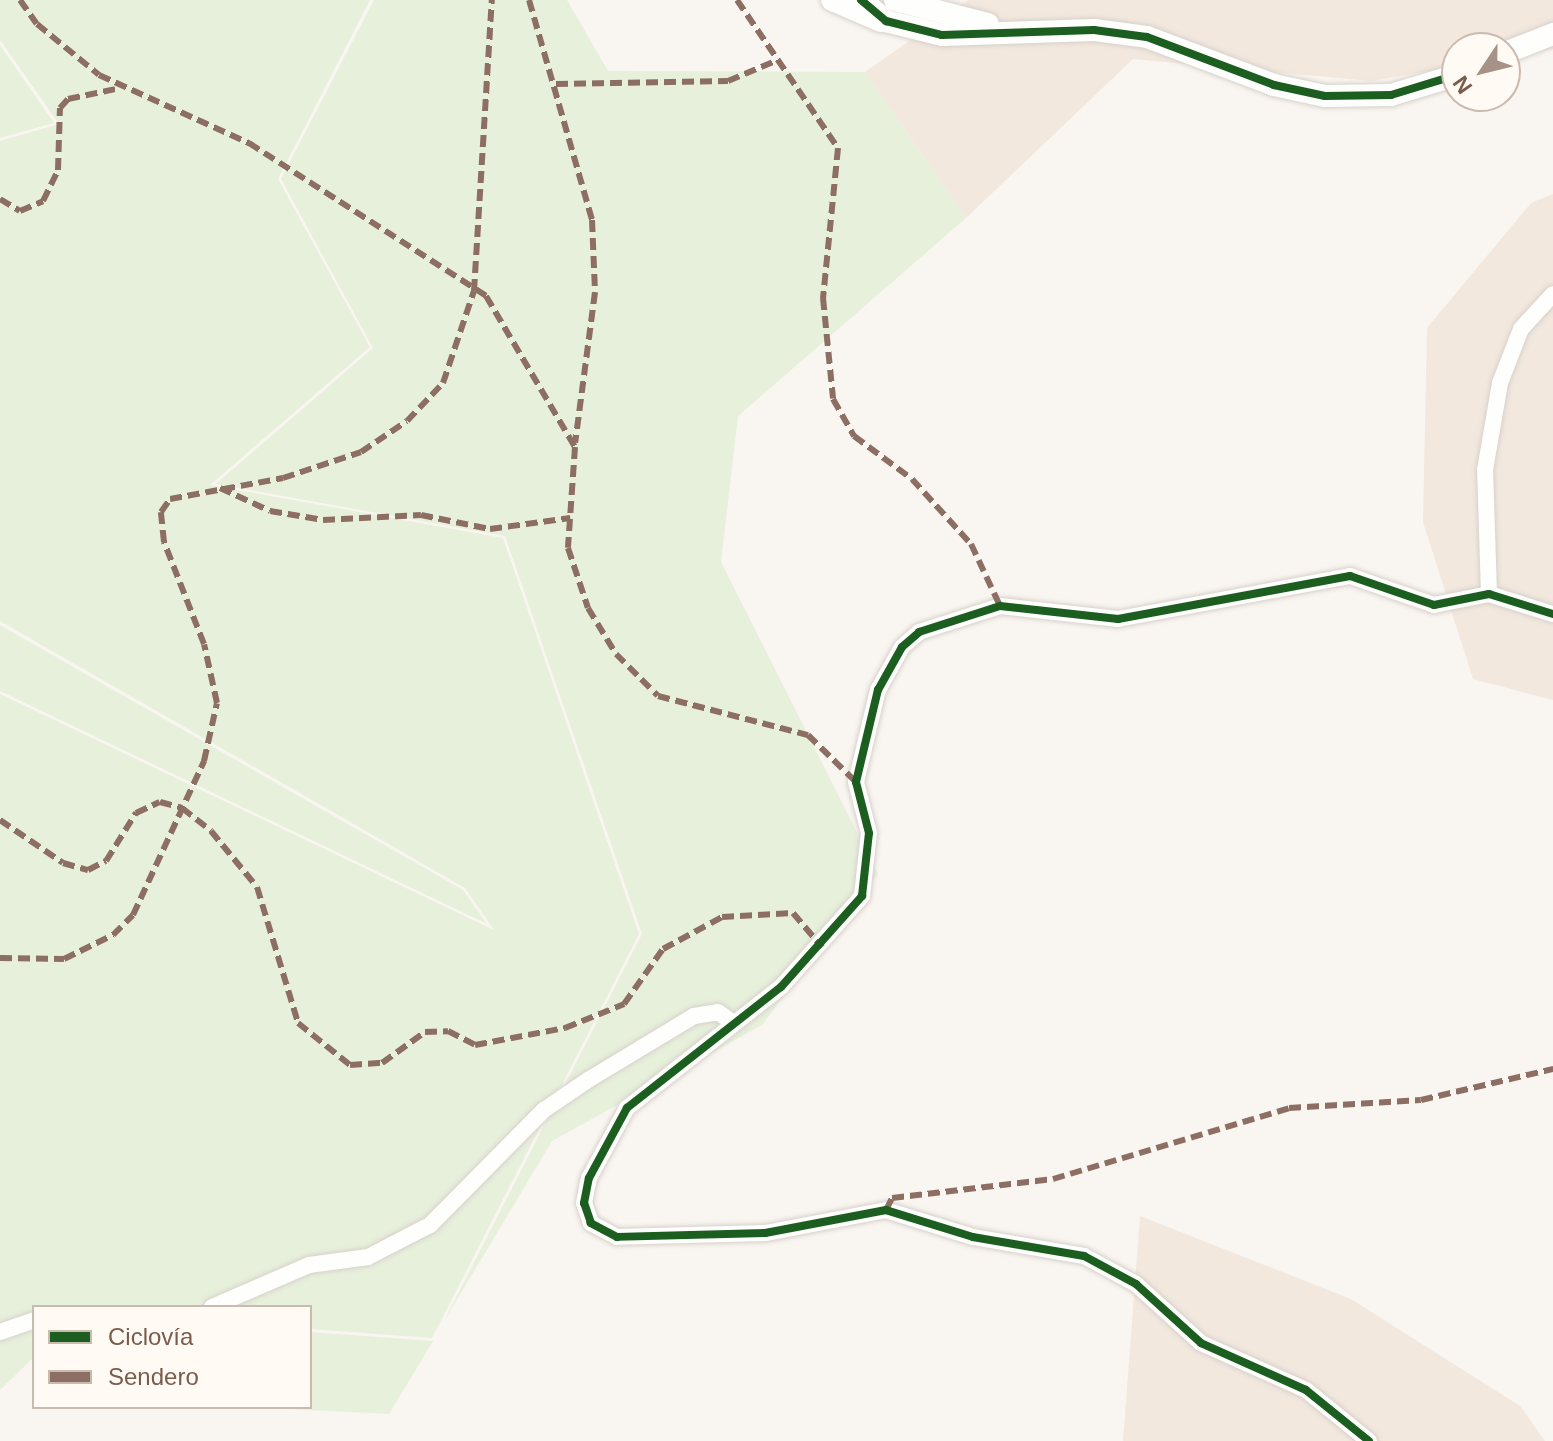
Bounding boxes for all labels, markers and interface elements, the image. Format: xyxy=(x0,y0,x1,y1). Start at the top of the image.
north arrow xyxy=(1441,32,1521,112)
text: N xyxy=(1448,71,1477,99)
legend xyxy=(32,1305,312,1409)
text: Ciclovía xyxy=(108,1323,193,1350)
text: Sendero xyxy=(108,1363,199,1390)

